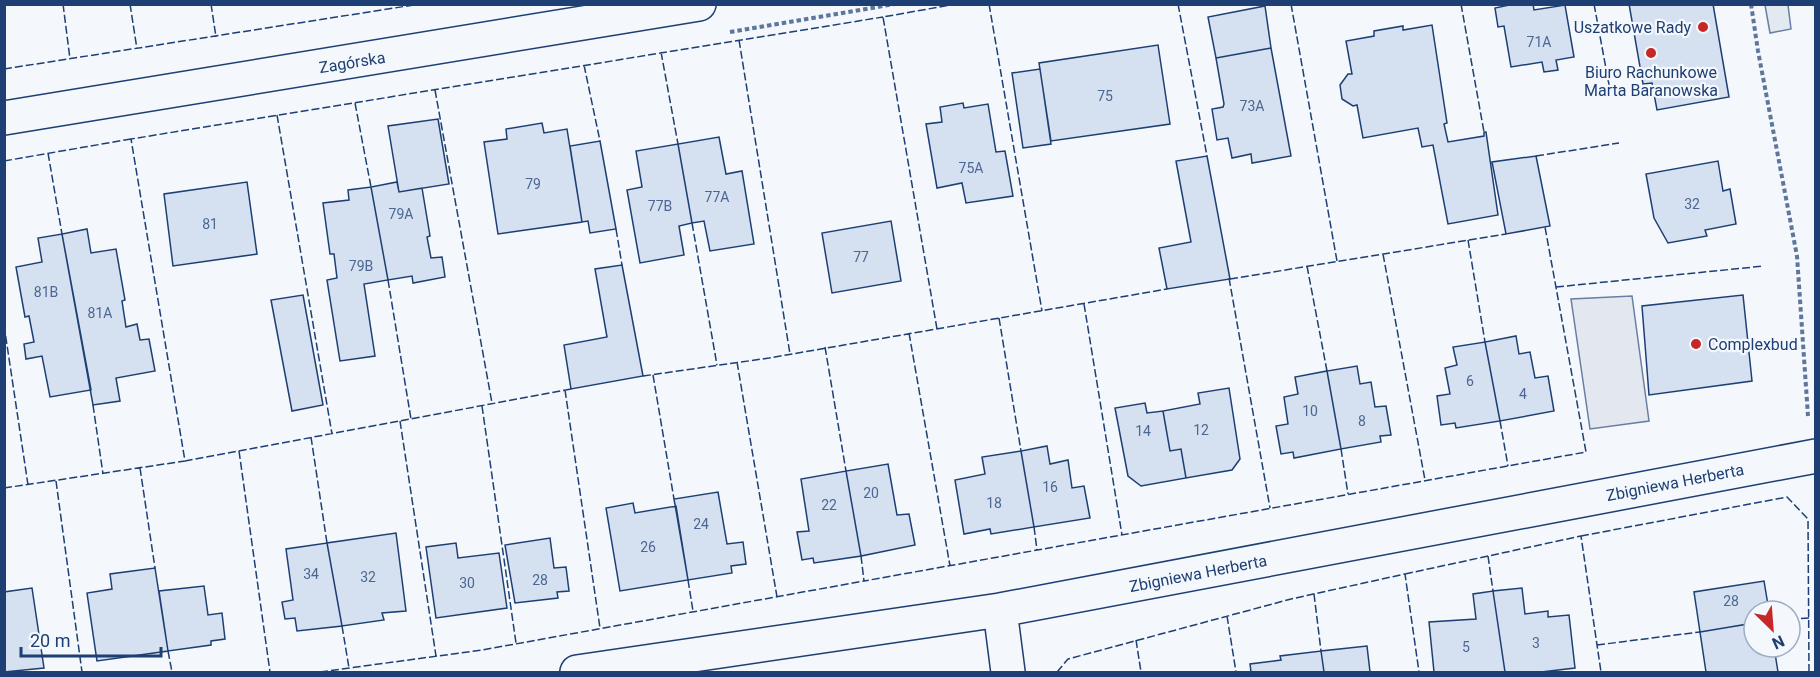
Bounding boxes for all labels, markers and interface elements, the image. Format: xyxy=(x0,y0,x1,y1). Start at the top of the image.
place label: Uszatkowe Rady xyxy=(1574,18,1691,37)
marker: Uszatkowe Rady xyxy=(1696,20,1710,34)
house number: 71A xyxy=(1527,34,1551,50)
marker: Biuro Rachunkowe Marta Baranowska xyxy=(1644,46,1658,60)
street label: Zagórska xyxy=(318,48,387,77)
place label: Biuro Rachunkowe Marta Baranowska xyxy=(1584,63,1718,100)
house number: 75 xyxy=(1097,88,1113,104)
house number: 73A xyxy=(1240,98,1264,114)
house number: 75A xyxy=(959,160,983,176)
house number: 79 xyxy=(525,176,541,192)
house number: 77A xyxy=(705,189,729,205)
house number: 32 xyxy=(1684,196,1700,212)
house number: 77B xyxy=(648,198,672,214)
house number: 79A xyxy=(389,206,413,222)
house number: 81 xyxy=(202,216,218,232)
house number: 77 xyxy=(853,249,869,265)
house number: 79B xyxy=(349,258,373,274)
house number: 81B xyxy=(34,284,58,300)
house number: 81A xyxy=(88,305,112,321)
place label: Complexbud xyxy=(1708,335,1798,354)
marker: Complexbud xyxy=(1689,337,1703,351)
house number: 6 xyxy=(1466,373,1474,389)
house number: 4 xyxy=(1519,386,1527,402)
house number: 10 xyxy=(1302,403,1318,419)
house number: 8 xyxy=(1358,413,1366,429)
house number: 12 xyxy=(1193,422,1209,438)
house number: 14 xyxy=(1135,423,1151,439)
street label: Zbigniewa Herberta xyxy=(1605,460,1746,505)
house number: 16 xyxy=(1042,479,1058,495)
house number: 20 xyxy=(863,485,879,501)
house number: 18 xyxy=(986,495,1002,511)
house number: 22 xyxy=(821,497,837,513)
house number: 24 xyxy=(693,516,709,532)
house number: 26 xyxy=(640,539,656,555)
street label: Zbigniewa Herberta xyxy=(1128,551,1269,596)
house number: 34 xyxy=(303,566,319,582)
house number: 32 xyxy=(360,569,376,585)
house number: 28 xyxy=(532,572,548,588)
house number: 30 xyxy=(459,575,475,591)
house number: 28 xyxy=(1723,593,1739,609)
north arrow xyxy=(1742,599,1802,659)
scale bar xyxy=(21,620,160,658)
text: 20 m xyxy=(30,630,70,651)
text: N xyxy=(1769,631,1787,653)
house number: 3 xyxy=(1532,635,1540,651)
house number: 5 xyxy=(1462,639,1470,655)

